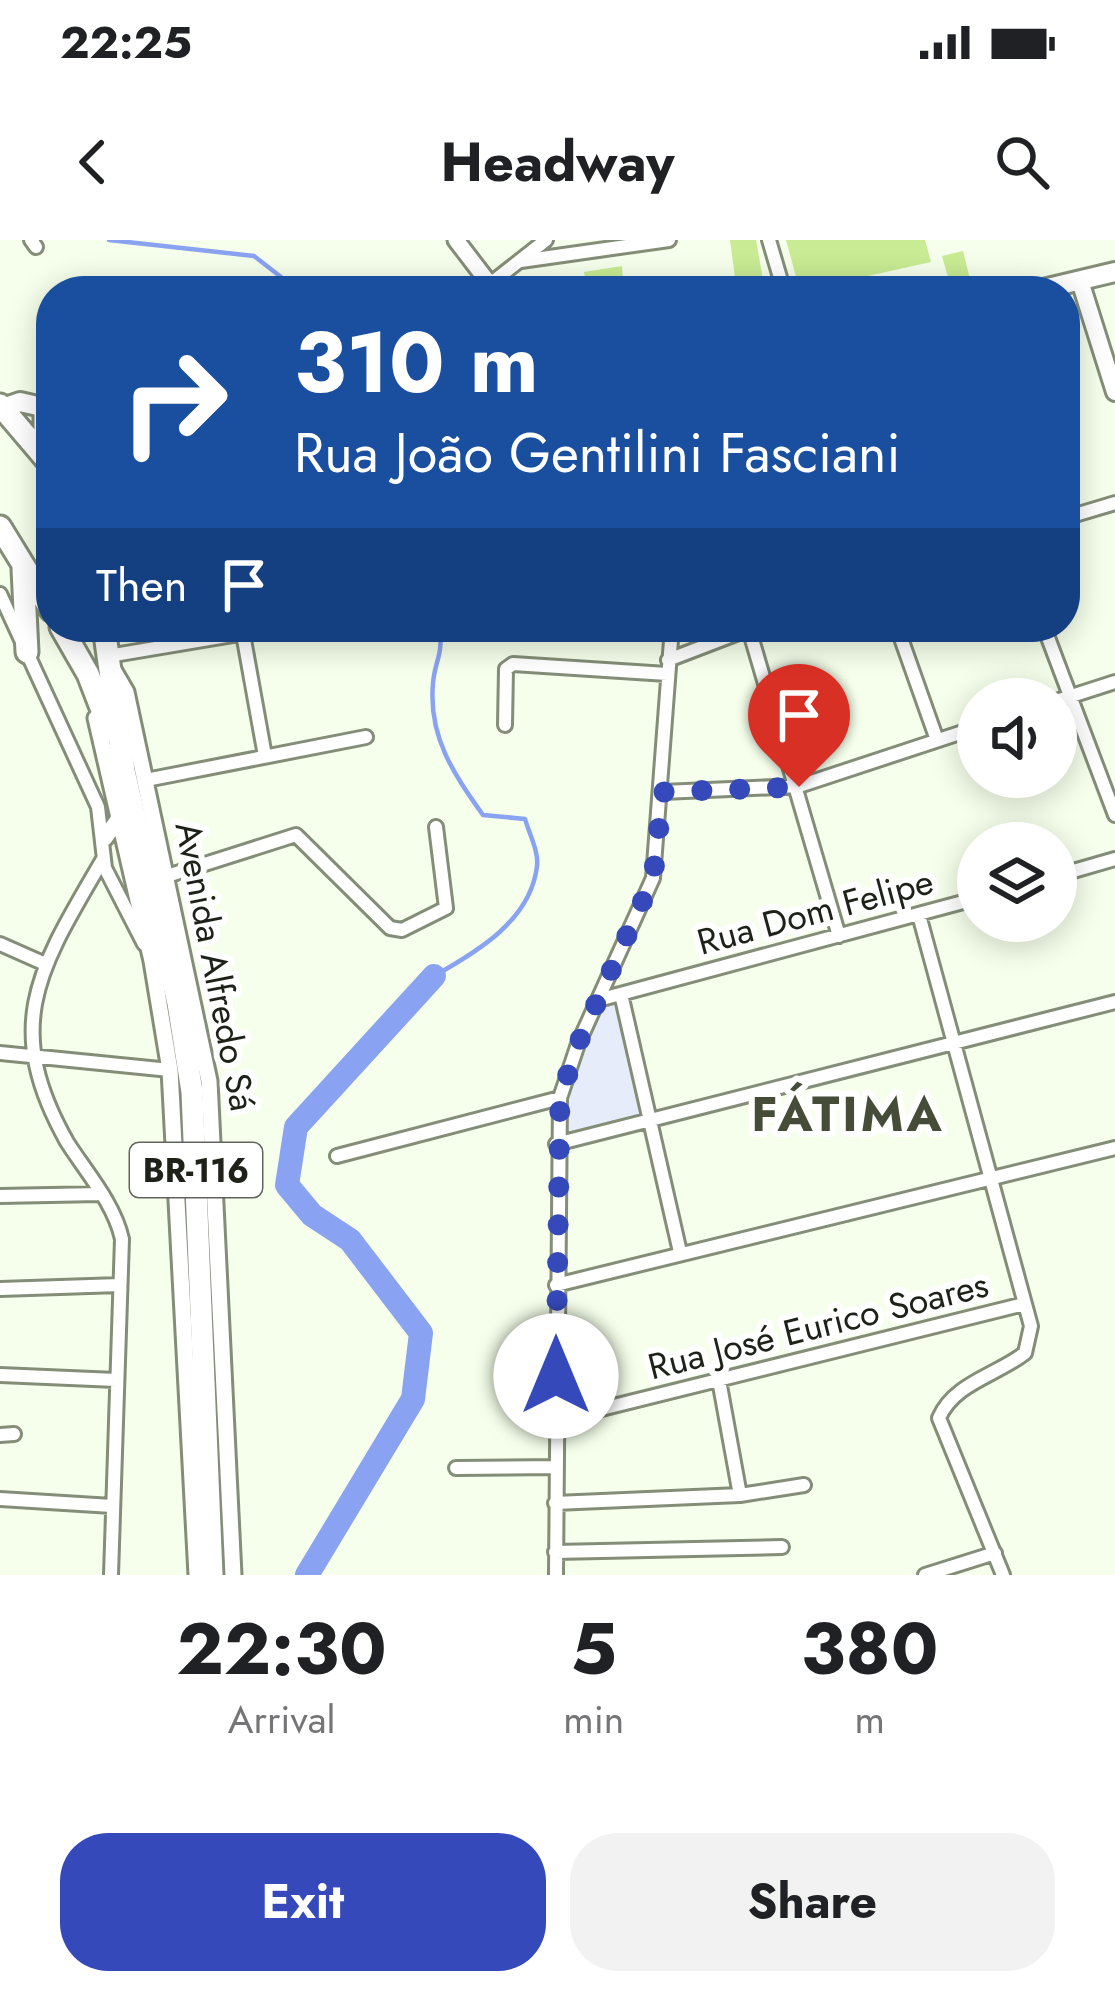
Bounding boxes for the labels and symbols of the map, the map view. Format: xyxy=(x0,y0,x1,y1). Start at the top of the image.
pin xyxy=(748,664,850,787)
street label: Avenida Alfredo Sá xyxy=(162,817,270,1115)
street label: Rua Dom Felipe xyxy=(691,855,939,967)
district label: FÁTIMA xyxy=(751,1080,945,1149)
road number: BR-116 xyxy=(130,1143,262,1197)
street label: Rua José Eurico Soares xyxy=(642,1258,994,1392)
position arrow xyxy=(493,1313,619,1439)

